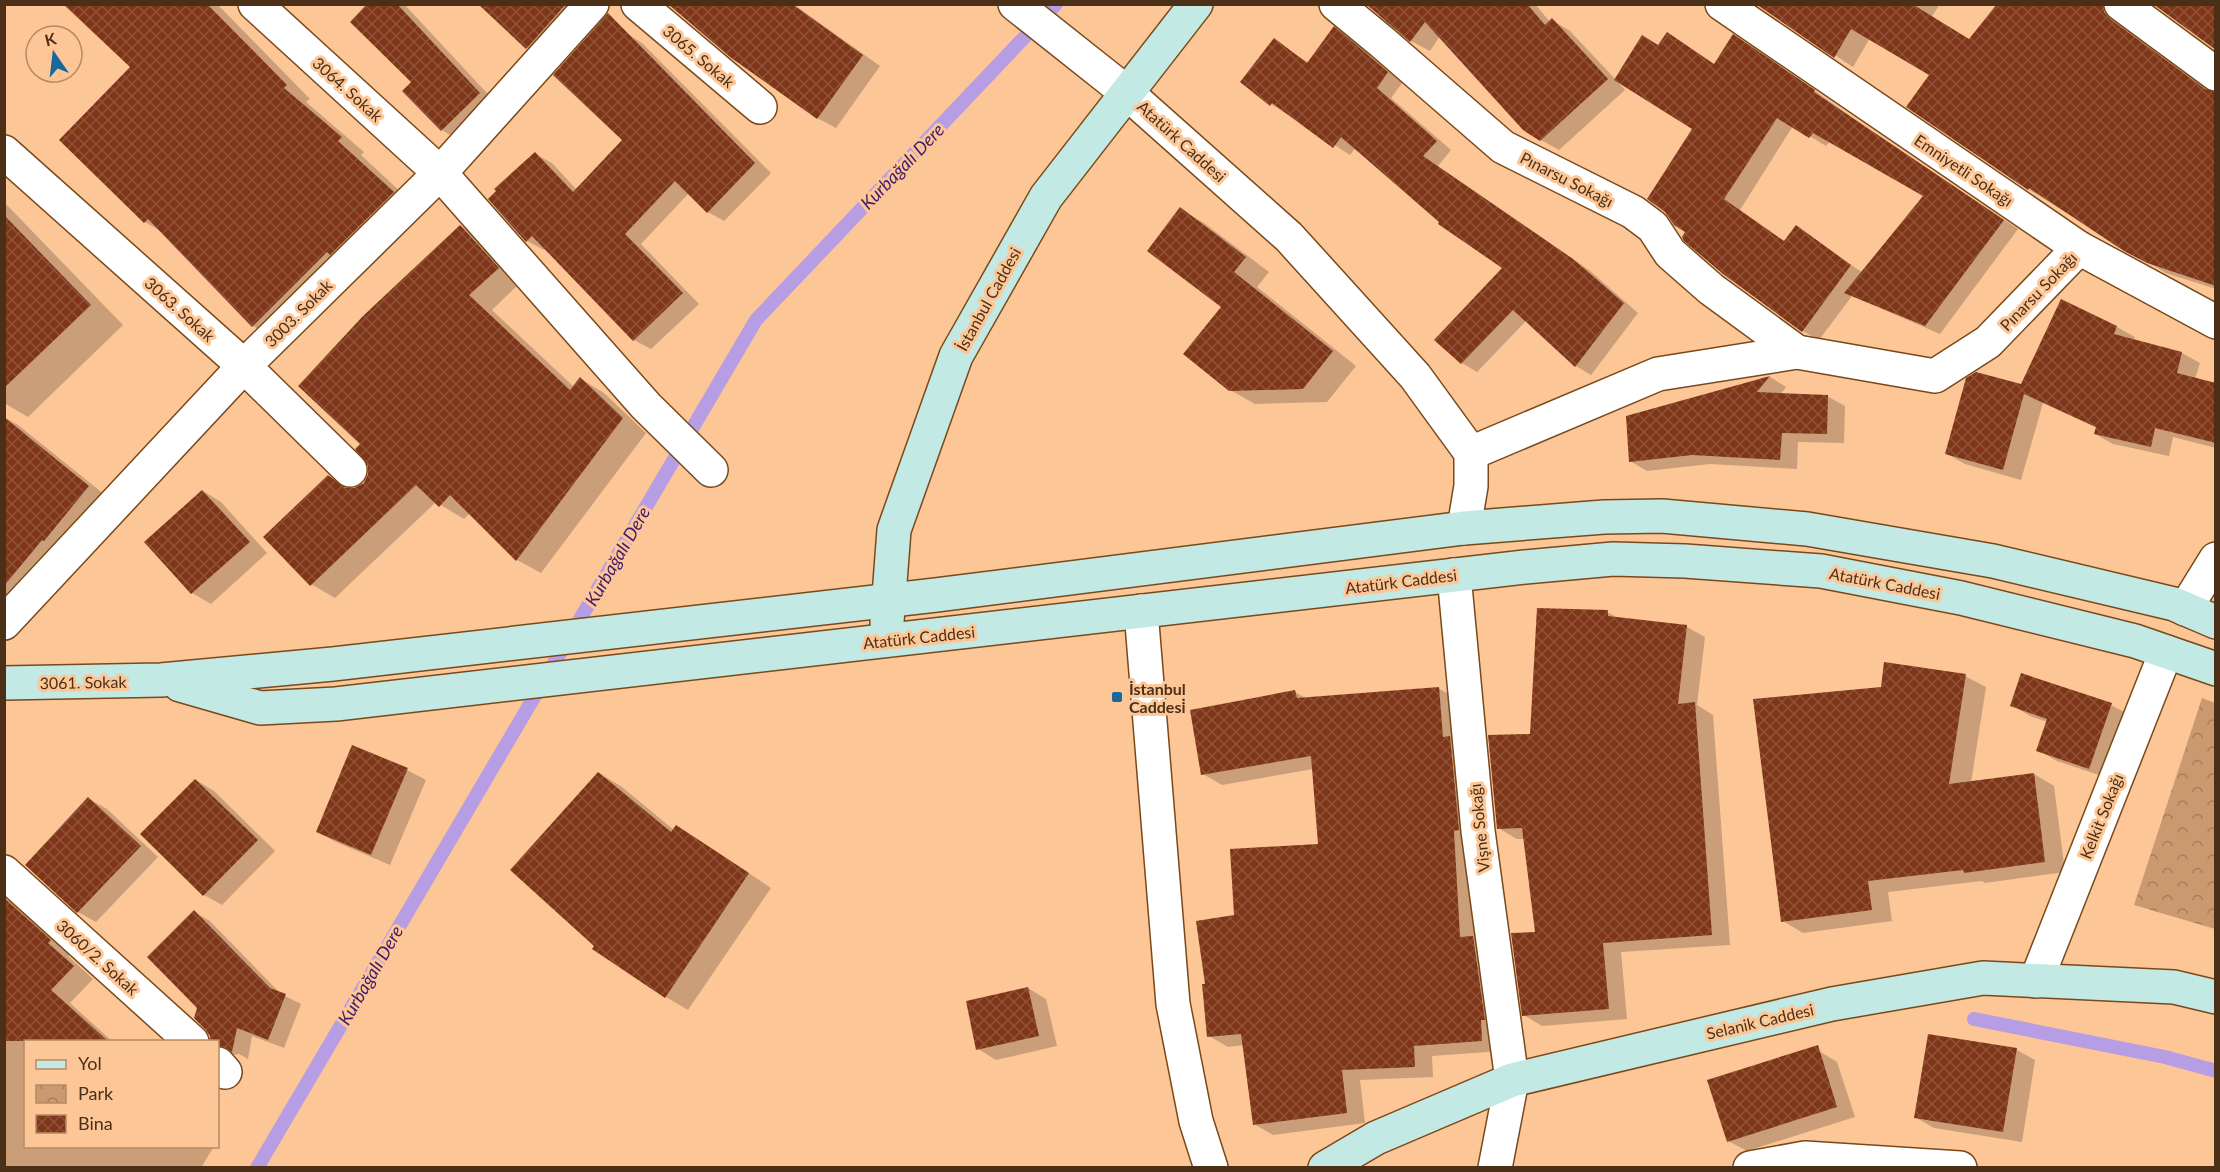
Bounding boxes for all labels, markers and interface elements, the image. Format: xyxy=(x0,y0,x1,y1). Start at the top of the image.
street label: 3065. Sokak xyxy=(660,21,739,92)
north arrow xyxy=(24,24,84,84)
text: K xyxy=(43,28,59,50)
street label: 3064. Sokak xyxy=(309,53,387,126)
street label: Atatürk Caddesi xyxy=(1134,96,1230,186)
water label: Kurbağalı Dere xyxy=(856,119,948,213)
street label: Emniyetli Sokağı xyxy=(1911,130,2017,210)
street label: Pınarsu Sokağı xyxy=(1517,147,1617,211)
street label: İstanbul Caddesi xyxy=(952,244,1024,354)
street label: Pınarsu Sokağı xyxy=(1996,248,2080,334)
street label: 3063. Sokak xyxy=(141,273,219,346)
street label: 3003. Sokak xyxy=(261,275,336,350)
water label: Kurbağalı Dere xyxy=(580,503,654,609)
street label: Atatürk Caddesi xyxy=(1828,563,1942,603)
street label: Atatürk Caddesi xyxy=(1344,565,1458,597)
street label: Atatürk Caddesi xyxy=(862,622,976,652)
street label: 3061. Sokak xyxy=(39,672,127,692)
place label: İstanbul Caddesi̇ xyxy=(1129,679,1186,716)
marker: İstanbul Caddesi̇ xyxy=(1110,690,1124,704)
street label: Kelkit Sokağı xyxy=(2075,771,2127,861)
street label: Vişne Sokağı xyxy=(1465,783,1493,873)
street label: 3060/2. Sokak xyxy=(53,915,143,999)
water label: Kurbağalı Dere xyxy=(333,922,407,1028)
street label: Selanik Caddesi xyxy=(1704,999,1816,1043)
legend xyxy=(24,1040,219,1148)
text: Yol xyxy=(78,1052,102,1074)
text: Park xyxy=(78,1082,114,1104)
text: Bina xyxy=(78,1112,113,1134)

